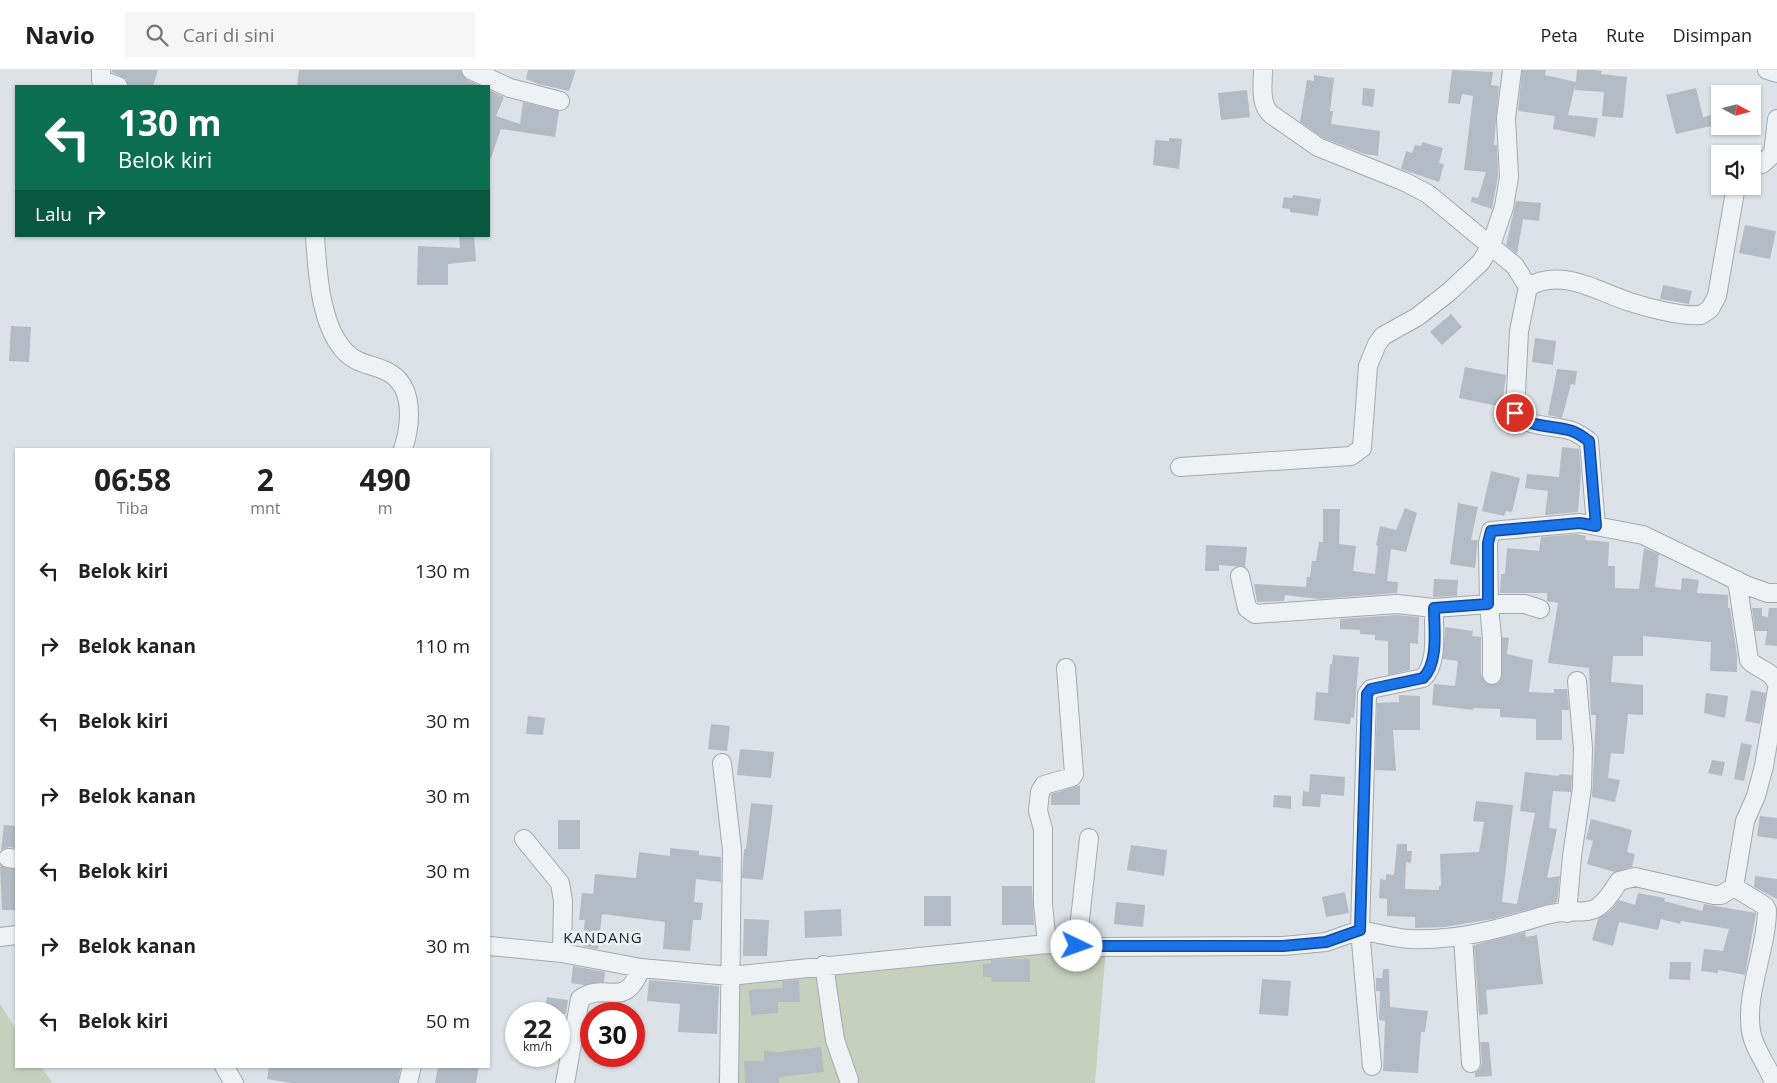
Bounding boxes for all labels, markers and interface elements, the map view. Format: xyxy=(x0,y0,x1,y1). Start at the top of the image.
search box xyxy=(125,12,475,57)
text: Navio xyxy=(25,18,95,51)
icon: search xyxy=(143,21,171,49)
text: Cari di sini xyxy=(183,22,275,48)
text: Peta xyxy=(1541,23,1578,47)
text: Rute xyxy=(1606,23,1645,47)
text: Disimpan xyxy=(1673,23,1752,47)
north arrow xyxy=(1711,85,1761,135)
map controls xyxy=(1711,85,1761,195)
text: 130 m xyxy=(118,99,222,146)
icon: left xyxy=(35,105,100,170)
text: Belok kiri xyxy=(118,144,212,174)
button: sound xyxy=(1711,145,1761,195)
icon: right xyxy=(82,200,110,228)
text: Lalu xyxy=(35,201,72,227)
pin xyxy=(1494,392,1536,434)
icon: arrive xyxy=(1501,399,1529,427)
text: 06:58 xyxy=(94,459,171,500)
text: 2 xyxy=(257,459,274,500)
text: 490 xyxy=(360,459,411,500)
text: Tiba xyxy=(117,497,148,519)
text: mnt xyxy=(250,497,281,519)
text: m xyxy=(378,497,393,519)
icon: left xyxy=(35,557,63,585)
text: Belok kiri xyxy=(78,558,168,584)
text: 130 m xyxy=(415,558,470,584)
icon: right xyxy=(35,632,63,660)
text: Belok kanan xyxy=(78,633,196,659)
text: 110 m xyxy=(415,633,470,659)
icon: left xyxy=(35,707,63,735)
text: Belok kiri xyxy=(78,708,168,734)
text: 30 m xyxy=(426,708,470,734)
icon: right xyxy=(35,782,63,810)
text: Belok kanan xyxy=(78,783,196,809)
text: 30 m xyxy=(426,783,470,809)
icon: left xyxy=(35,857,63,885)
text: Belok kiri xyxy=(78,858,168,884)
text: 30 m xyxy=(426,858,470,884)
position arrow xyxy=(1050,919,1102,971)
district label: KANDANG xyxy=(563,927,643,947)
icon: right xyxy=(35,932,63,960)
text: Belok kanan xyxy=(78,933,196,959)
text: 30 m xyxy=(426,933,470,959)
speed limit sign: 30 xyxy=(580,1002,645,1067)
icon: left xyxy=(35,1007,63,1035)
text: Belok kiri xyxy=(78,1008,168,1034)
text: 50 m xyxy=(426,1008,470,1034)
text: 22 xyxy=(523,1011,552,1045)
text: km/h xyxy=(523,1038,552,1055)

